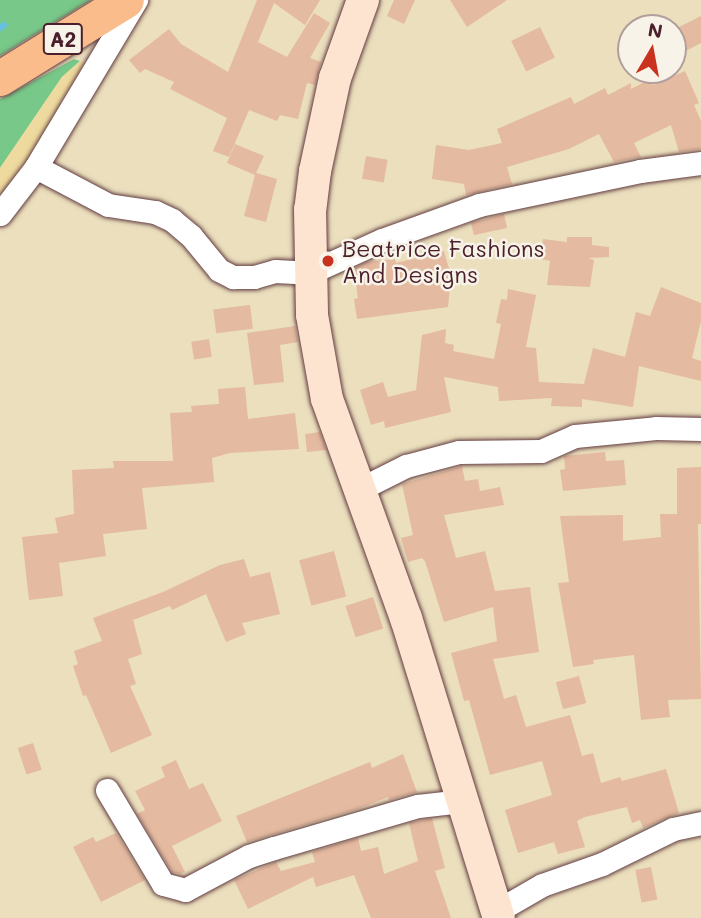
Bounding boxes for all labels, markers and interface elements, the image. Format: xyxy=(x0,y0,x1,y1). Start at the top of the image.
north arrow xyxy=(617,14,687,84)
text: N xyxy=(646,16,665,43)
road number: A2 xyxy=(42,22,84,56)
place label: Beatrice Fashions And Designs xyxy=(342,234,545,288)
marker: Beatrice Fashions And Designs xyxy=(320,253,336,269)

